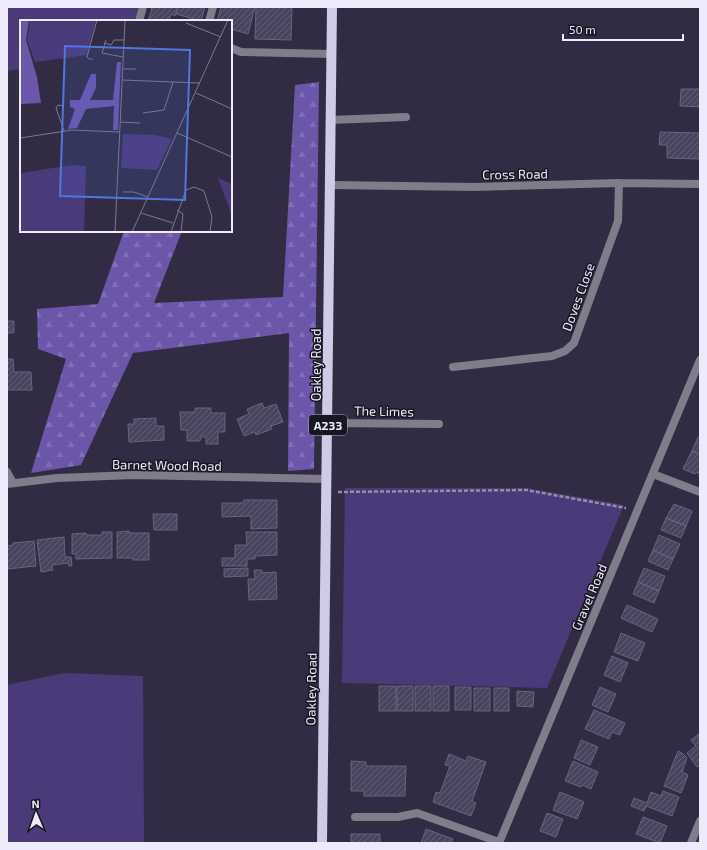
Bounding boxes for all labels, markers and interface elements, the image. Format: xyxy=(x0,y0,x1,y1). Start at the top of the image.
scale bar xyxy=(563,16,683,42)
inset map xyxy=(20,20,232,232)
text: 50 m xyxy=(569,22,596,36)
street label: Cross Road xyxy=(482,165,548,183)
street label: Doves Close xyxy=(558,261,598,333)
street label: Oakley Road xyxy=(308,329,324,401)
street label: The Limes xyxy=(354,402,414,420)
road number: A233 xyxy=(309,415,347,435)
street label: Barnet Wood Road xyxy=(112,456,222,474)
street label: Gravel Road xyxy=(568,561,610,633)
street label: Oakley Road xyxy=(302,653,320,725)
north arrow xyxy=(16,794,56,834)
text: N xyxy=(31,797,40,810)

